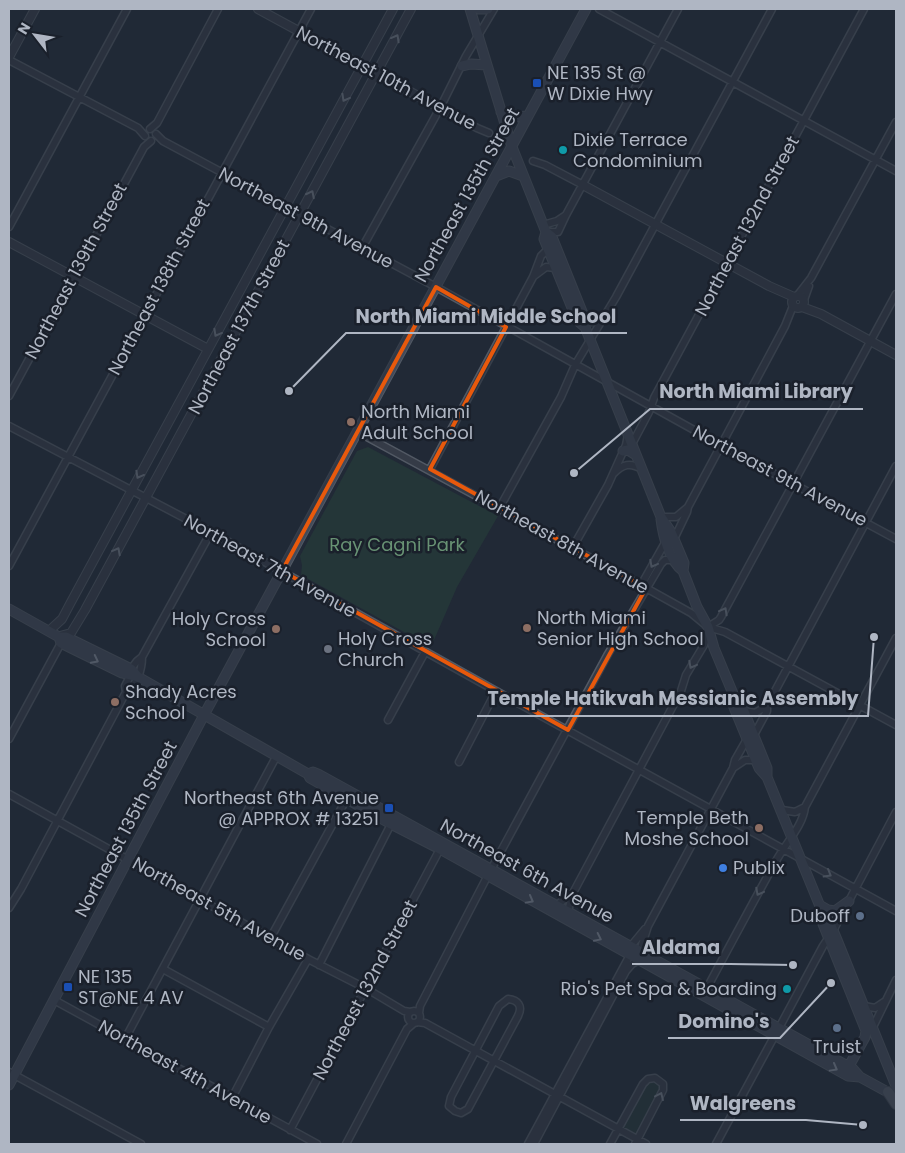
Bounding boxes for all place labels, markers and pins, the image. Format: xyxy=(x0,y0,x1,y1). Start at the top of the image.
place label: NE 135 St @ W Dixie Hwy xyxy=(547,60,653,106)
marker: NE 135 St @ W Dixie Hwy xyxy=(531,77,543,89)
place label: Dixie Terrace Condominium xyxy=(573,127,703,173)
marker: Dixie Terrace Condominium xyxy=(557,144,569,156)
callout: North Miami Middle School xyxy=(346,299,627,333)
callout: North Miami Library xyxy=(650,375,863,409)
place label: North Miami Adult School xyxy=(361,399,473,445)
marker: North Miami Adult School xyxy=(345,416,357,428)
place label: North Miami Senior High School xyxy=(537,605,704,651)
place label: Holy Cross School xyxy=(172,606,266,652)
marker: North Miami Senior High School xyxy=(521,622,533,634)
marker: Holy Cross School xyxy=(270,623,282,635)
place label: Holy Cross Church xyxy=(338,626,432,672)
marker: Holy Cross Church xyxy=(322,643,334,655)
place label: Shady Acres School xyxy=(125,679,237,725)
callout: Temple Hatikvah Messianic Assembly xyxy=(477,682,868,716)
marker: Shady Acres School xyxy=(109,696,121,708)
place label: Northeast 6th Avenue @ APPROX # 13251 xyxy=(184,785,379,831)
marker: Northeast 6th Avenue @ APPROX # 13251 xyxy=(383,802,395,814)
place label: Temple Beth Moshe School xyxy=(625,805,749,851)
marker: Temple Beth Moshe School xyxy=(753,822,765,834)
place label: Publix xyxy=(733,855,785,880)
marker: Publix xyxy=(717,862,729,874)
place label: Duboff xyxy=(790,903,850,928)
marker: Duboff xyxy=(854,910,866,922)
callout: Aldama xyxy=(632,930,730,964)
place label: NE 135 ST@NE 4 AV xyxy=(78,964,184,1010)
place label: Rio's Pet Spa & Boarding xyxy=(561,976,777,1001)
marker: NE 135 ST@NE 4 AV xyxy=(62,981,74,993)
marker: Rio's Pet Spa & Boarding xyxy=(781,983,793,995)
callout: Domino's xyxy=(668,1004,780,1038)
marker: Truist xyxy=(831,1022,843,1034)
place label: Truist xyxy=(813,1034,861,1059)
callout: Walgreens xyxy=(680,1086,806,1120)

